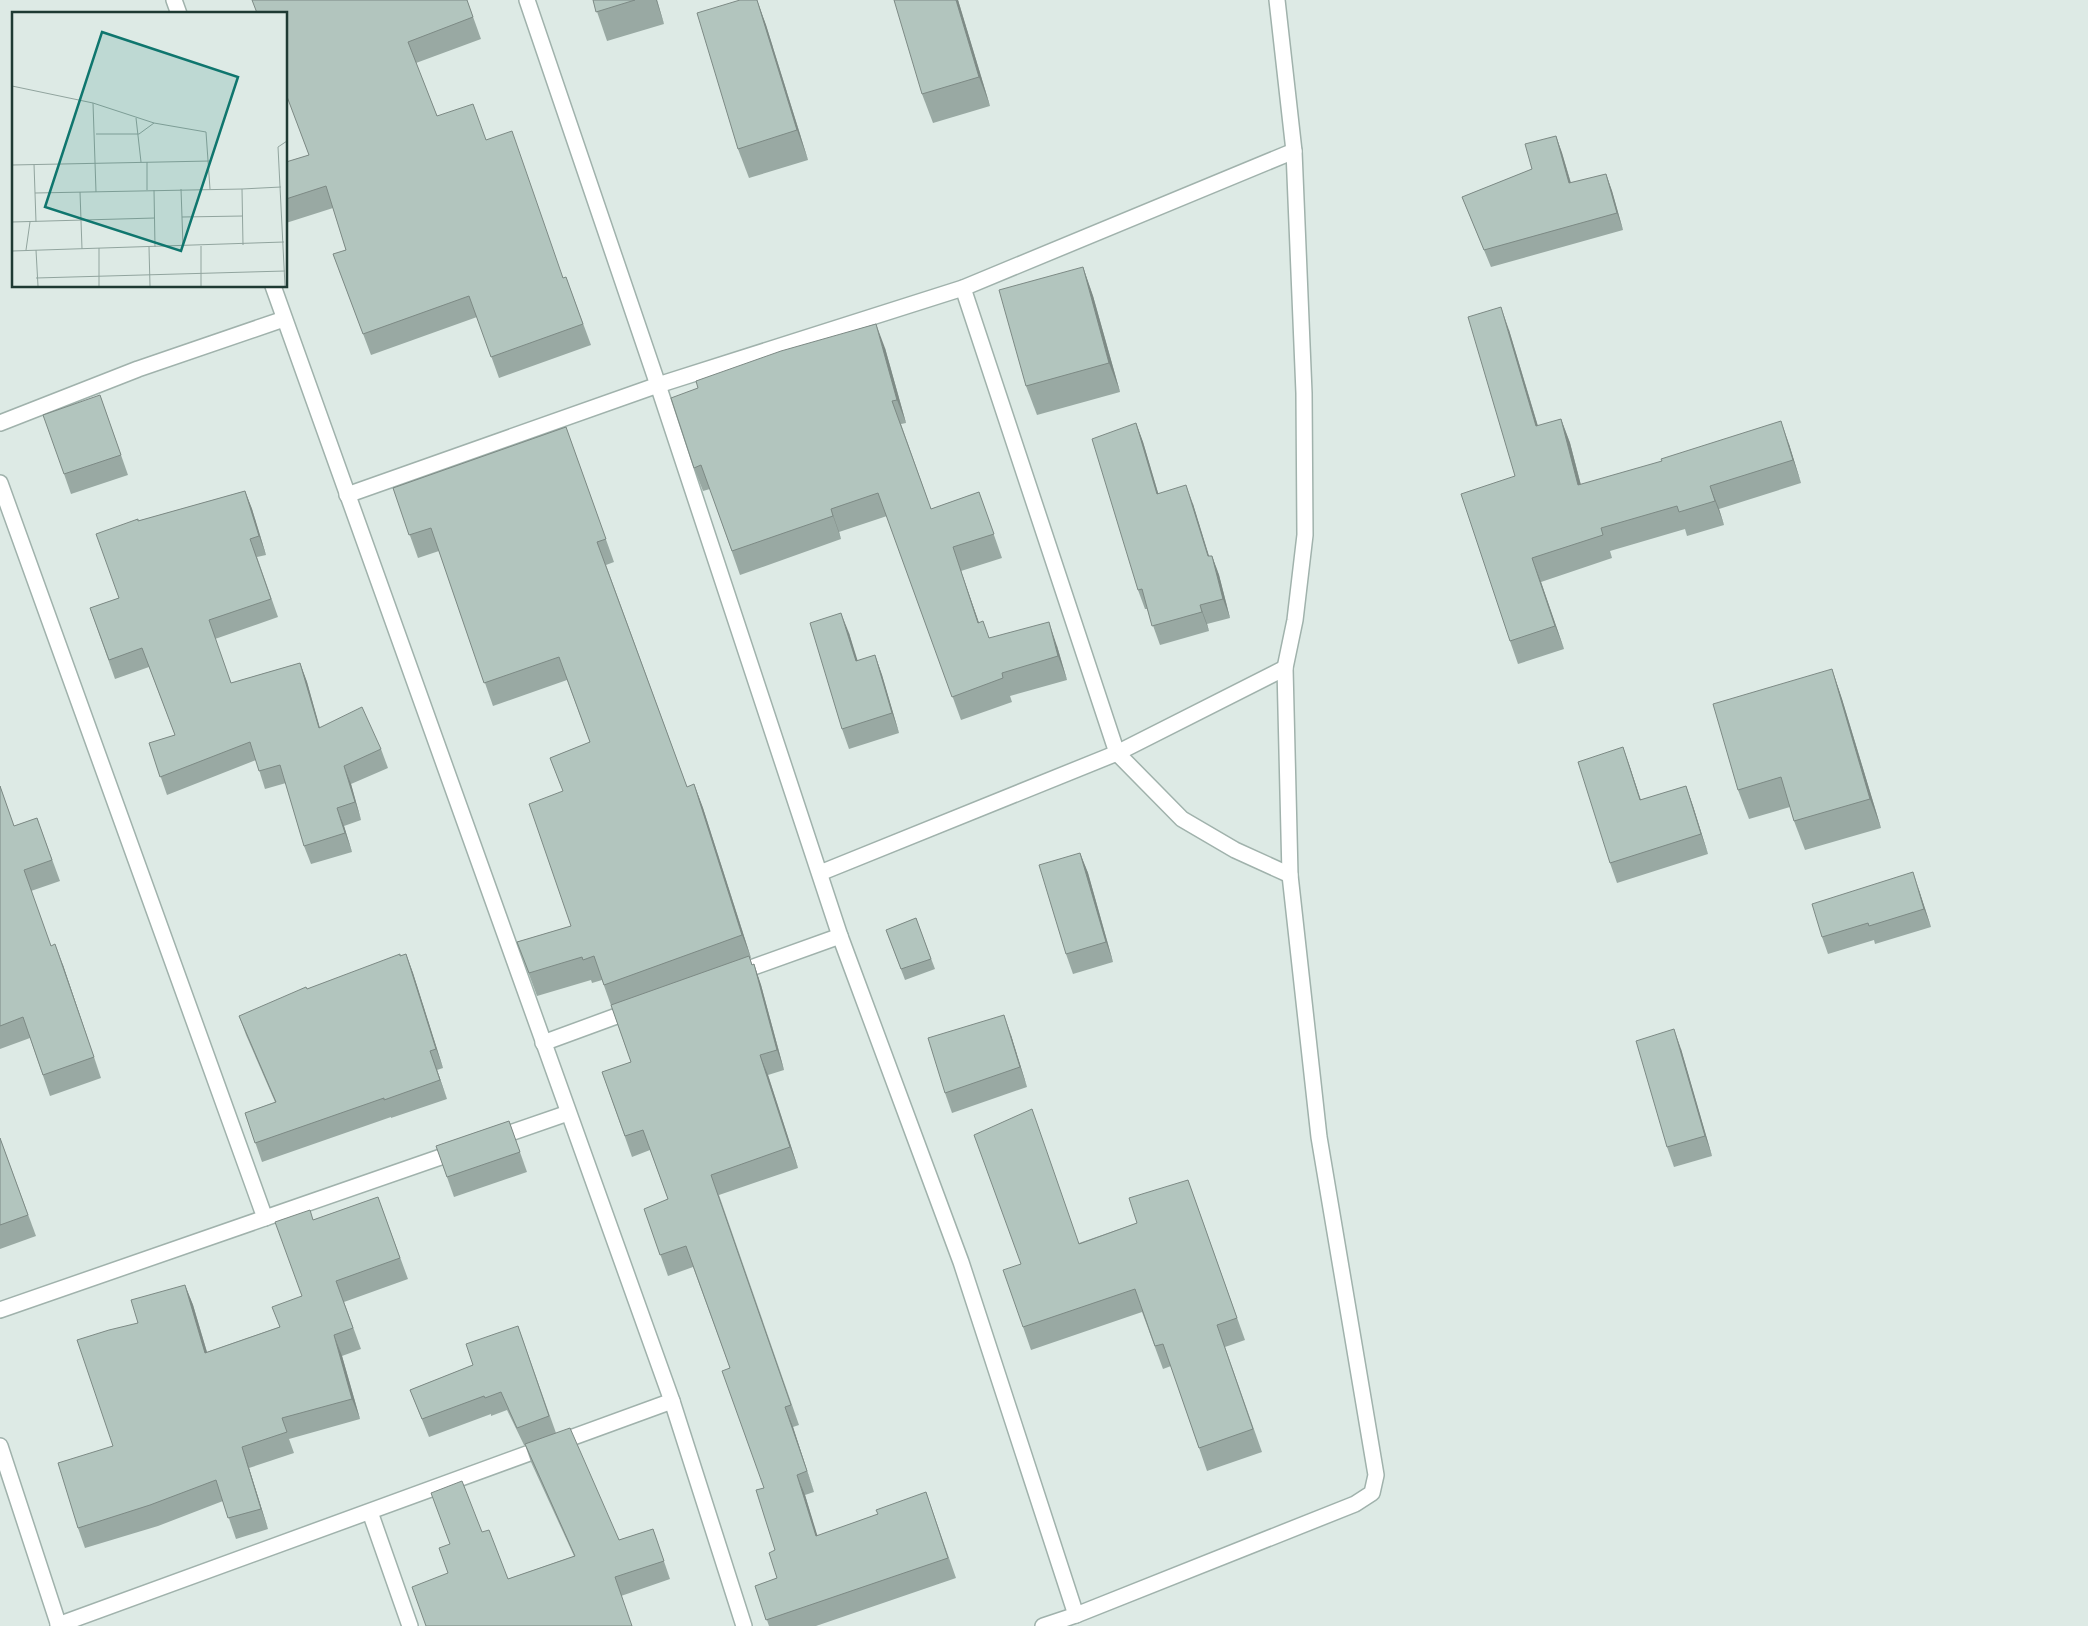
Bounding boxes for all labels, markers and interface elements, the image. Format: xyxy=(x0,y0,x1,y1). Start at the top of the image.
inset map xyxy=(12,12,288,288)

